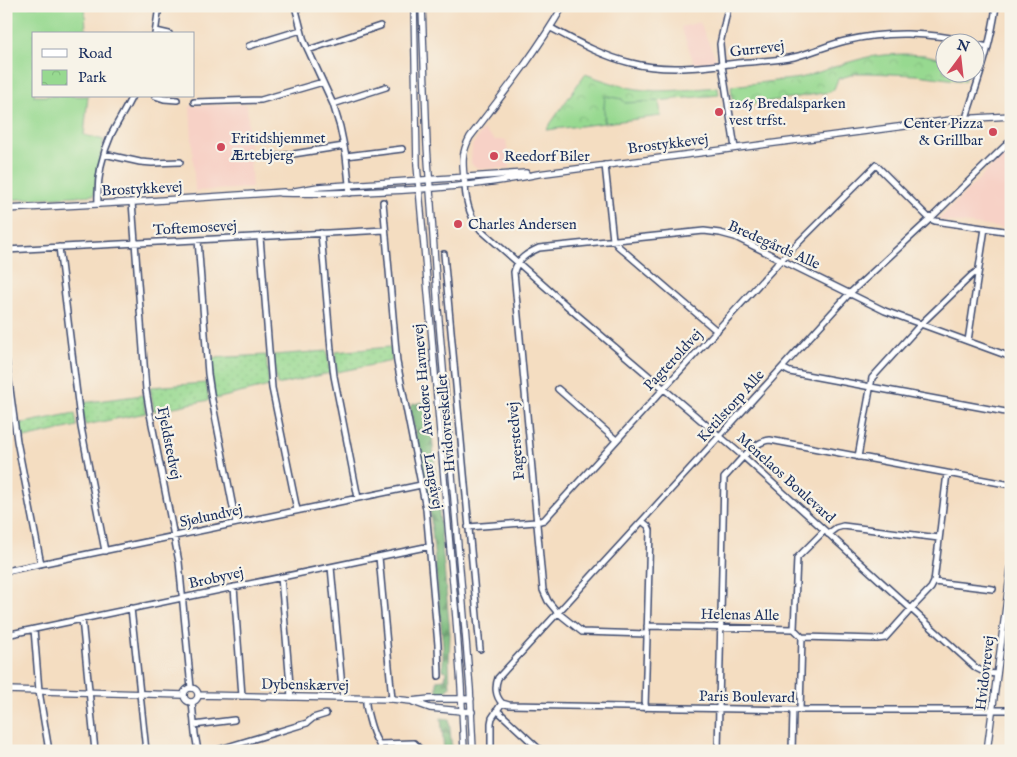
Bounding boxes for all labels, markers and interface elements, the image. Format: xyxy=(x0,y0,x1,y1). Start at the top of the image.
legend xyxy=(32,32,195,98)
north arrow xyxy=(934,32,984,82)
street label: Gurrevej xyxy=(729,36,785,62)
text: N xyxy=(954,36,971,57)
text: Road xyxy=(78,44,113,63)
text: Park xyxy=(78,68,108,87)
place label: 1265 Bredalsparken vest trfst. xyxy=(729,94,846,130)
marker: 1265 Bredalsparken vest trfst. xyxy=(713,106,725,118)
place label: Center Pizza & Grillbar xyxy=(904,114,984,150)
marker: Center Pizza & Grillbar xyxy=(987,126,999,138)
place label: Fritidshjemmet Ærtebjerg xyxy=(230,129,326,165)
street label: Brostykkevej xyxy=(627,130,709,158)
marker: Fritidshjemmet Ærtebjerg xyxy=(215,141,227,153)
place label: Reedorf Biler xyxy=(504,147,590,166)
marker: Reedorf Biler xyxy=(488,150,500,162)
street label: Brostykkevej xyxy=(101,177,183,201)
place label: Charles Andersen xyxy=(468,215,577,234)
street label: Toftemosevej xyxy=(153,216,237,240)
street label: Bredegårds Alle xyxy=(725,216,823,274)
marker: Charles Andersen xyxy=(452,218,464,230)
street label: Avedøre Havnevej xyxy=(409,323,437,438)
street label: Pagteroldvej xyxy=(640,325,706,395)
street label: Ketilstorp Alle xyxy=(693,366,769,446)
street label: Hvidovreskellet xyxy=(432,373,460,473)
street label: Fagerstedvej xyxy=(503,401,529,481)
street label: Fjeldstedvej xyxy=(153,405,185,481)
street label: Menelaos Boulevard xyxy=(733,429,840,528)
street label: Langåvej xyxy=(419,451,447,511)
street label: Sjølundvej xyxy=(178,500,244,532)
street label: Brobyvej xyxy=(187,563,245,593)
street label: Helenas Alle xyxy=(701,605,780,625)
street label: Hvidovrevej xyxy=(971,635,999,711)
street label: Dybenskærvej xyxy=(261,675,349,695)
street label: Paris Boulevard xyxy=(699,687,796,707)

